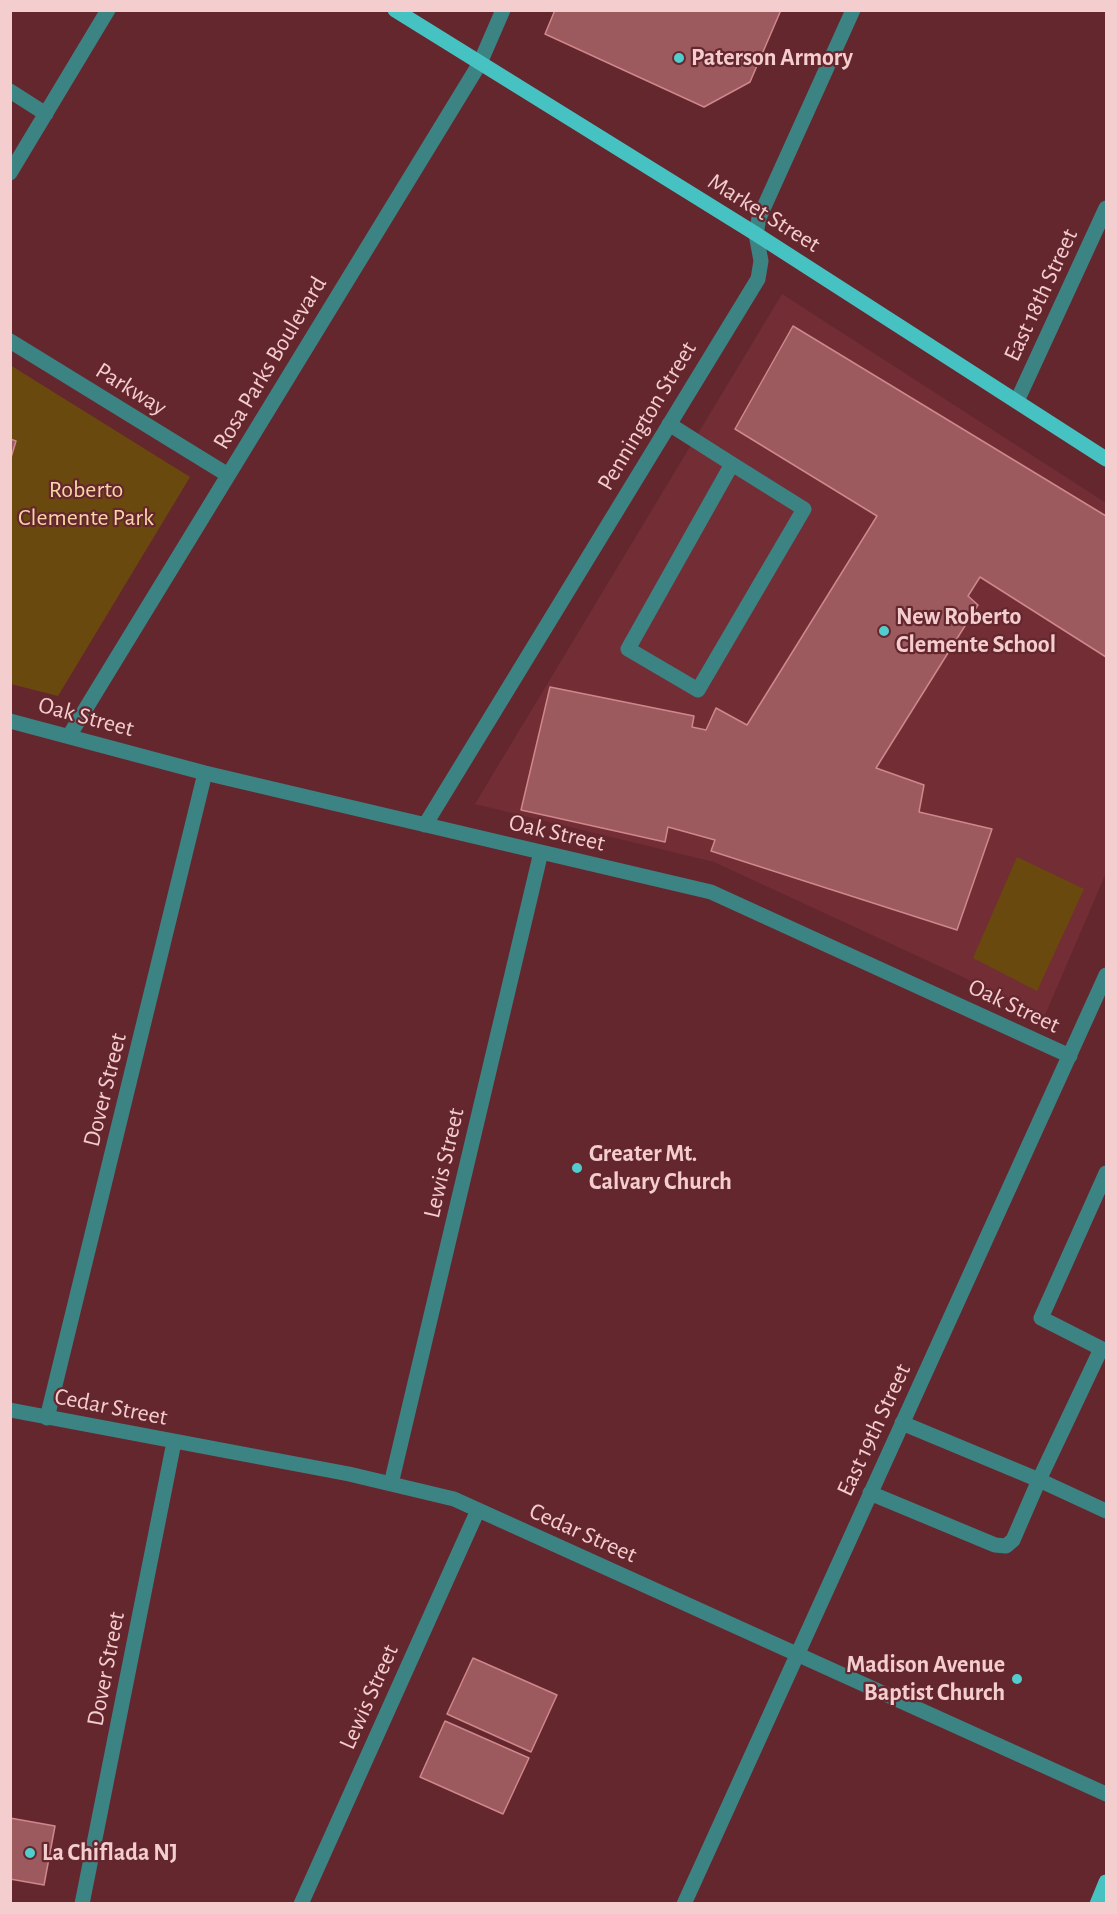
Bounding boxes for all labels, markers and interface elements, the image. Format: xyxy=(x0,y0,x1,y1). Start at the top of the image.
place label: Paterson Armory xyxy=(691,44,853,72)
marker: Paterson Armory xyxy=(672,51,686,65)
street label: Market Street xyxy=(702,167,826,259)
street label: East 18th Street xyxy=(998,224,1084,366)
street label: Rosa Parks Boulevard xyxy=(207,271,333,455)
street label: Pennington Street xyxy=(591,336,703,496)
street label: Parkway xyxy=(90,356,172,422)
park label: Roberto Clemente Park xyxy=(18,476,154,532)
place label: New Roberto Clemente School xyxy=(896,603,1056,659)
marker: New Roberto Clemente School xyxy=(877,624,891,638)
street label: Oak Street xyxy=(35,690,137,744)
street label: Oak Street xyxy=(506,808,608,858)
street label: Oak Street xyxy=(964,972,1064,1040)
street label: Dover Street xyxy=(77,1030,133,1150)
street label: Lewis Street xyxy=(417,1105,471,1221)
place label: Greater Mt. Calvary Church xyxy=(589,1140,732,1196)
marker: Greater Mt. Calvary Church xyxy=(570,1161,584,1175)
street label: East 19th Street xyxy=(831,1359,917,1501)
street label: Cedar Street xyxy=(52,1382,170,1432)
street label: Cedar Street xyxy=(525,1497,641,1569)
street label: Dover Street xyxy=(81,1609,131,1729)
street label: Lewis Street xyxy=(333,1640,405,1754)
place label: Madison Avenue Baptist Church xyxy=(846,1651,1005,1707)
marker: Madison Avenue Baptist Church xyxy=(1010,1672,1024,1686)
place label: La Chiflada NJ xyxy=(42,1839,178,1867)
marker: La Chiflada NJ xyxy=(23,1846,37,1860)

